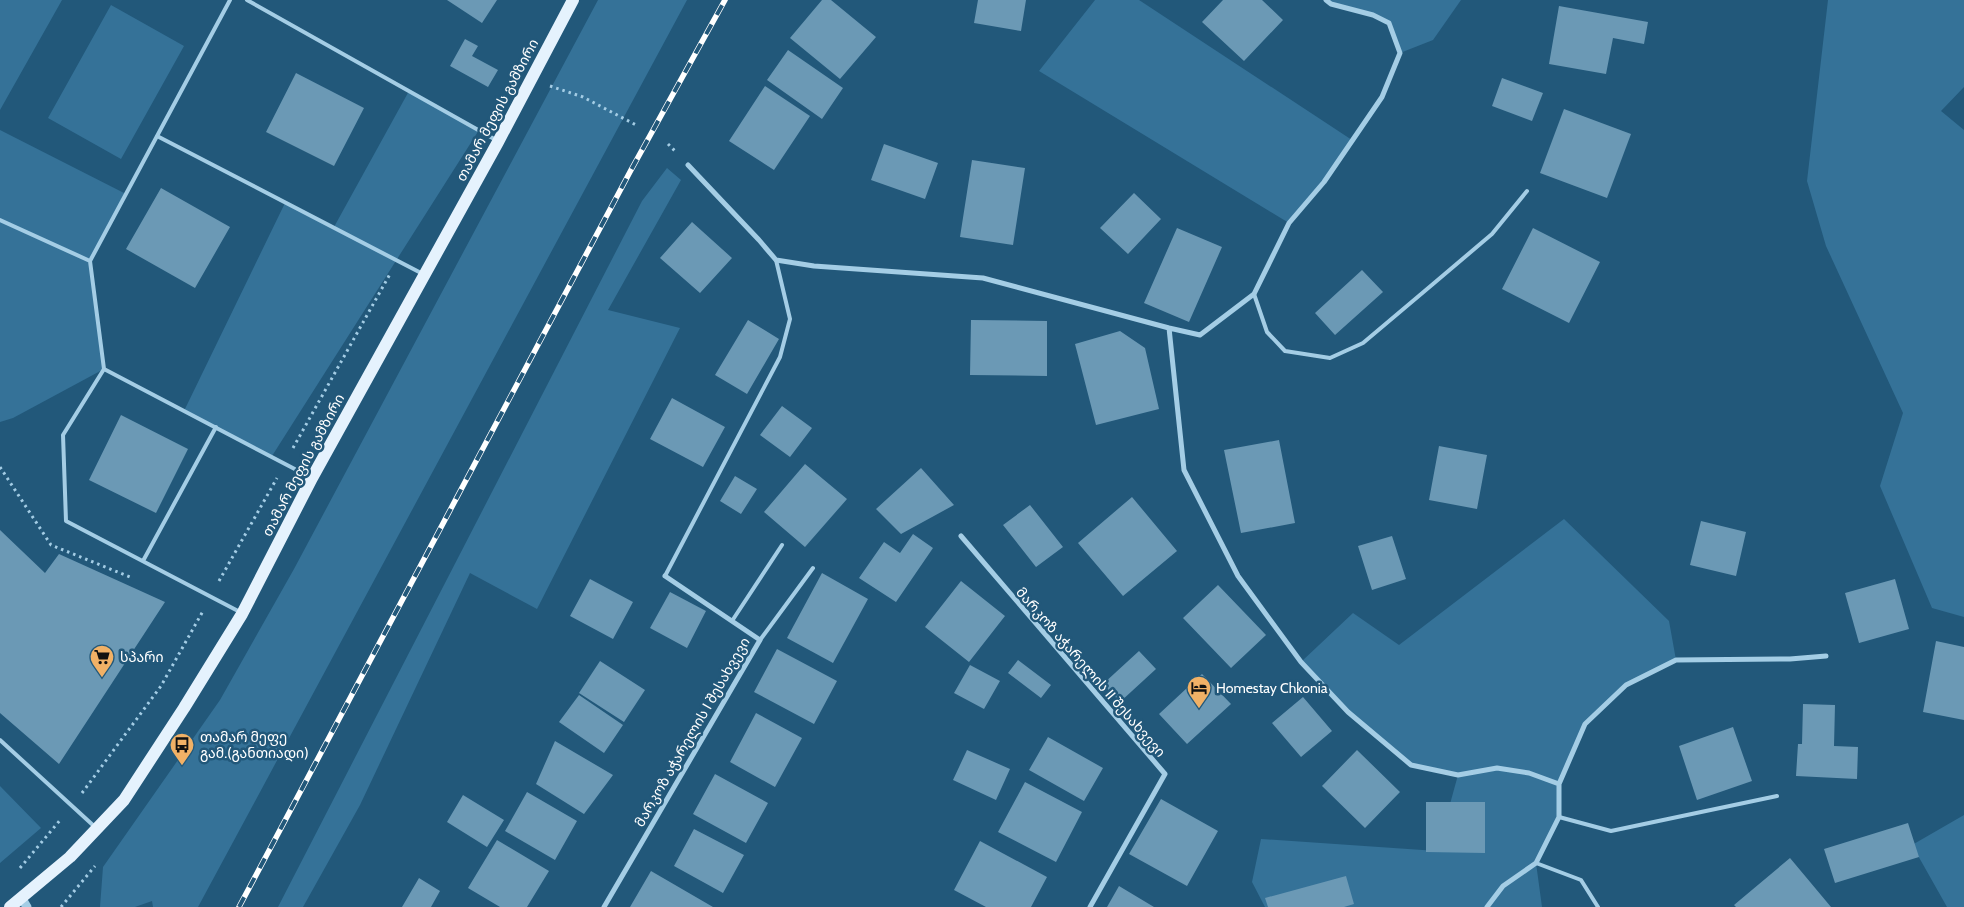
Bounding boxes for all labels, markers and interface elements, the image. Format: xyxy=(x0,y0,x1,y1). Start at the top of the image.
street label: თამარ მეფის გამზირი xyxy=(452,36,542,184)
street label: თამარ მეფის გამზირი xyxy=(258,391,348,539)
street label: მარკოზ აჭარელის II შესახვევი xyxy=(1012,583,1170,761)
street label: მარკოზ აჭარელის I შესახვევი xyxy=(630,634,754,830)
supermarket icon: სპარი xyxy=(89,644,115,678)
place label: სპარი xyxy=(120,648,163,666)
hotel icon: Homestay Chkonia xyxy=(1186,675,1212,709)
place label: Homestay Chkonia xyxy=(1216,679,1328,697)
place label: თამარ მეფე გამ.(განთიადი) xyxy=(200,728,309,762)
bus stop icon: თამარ მეფე გამ.(განთიადი) xyxy=(169,732,195,766)

